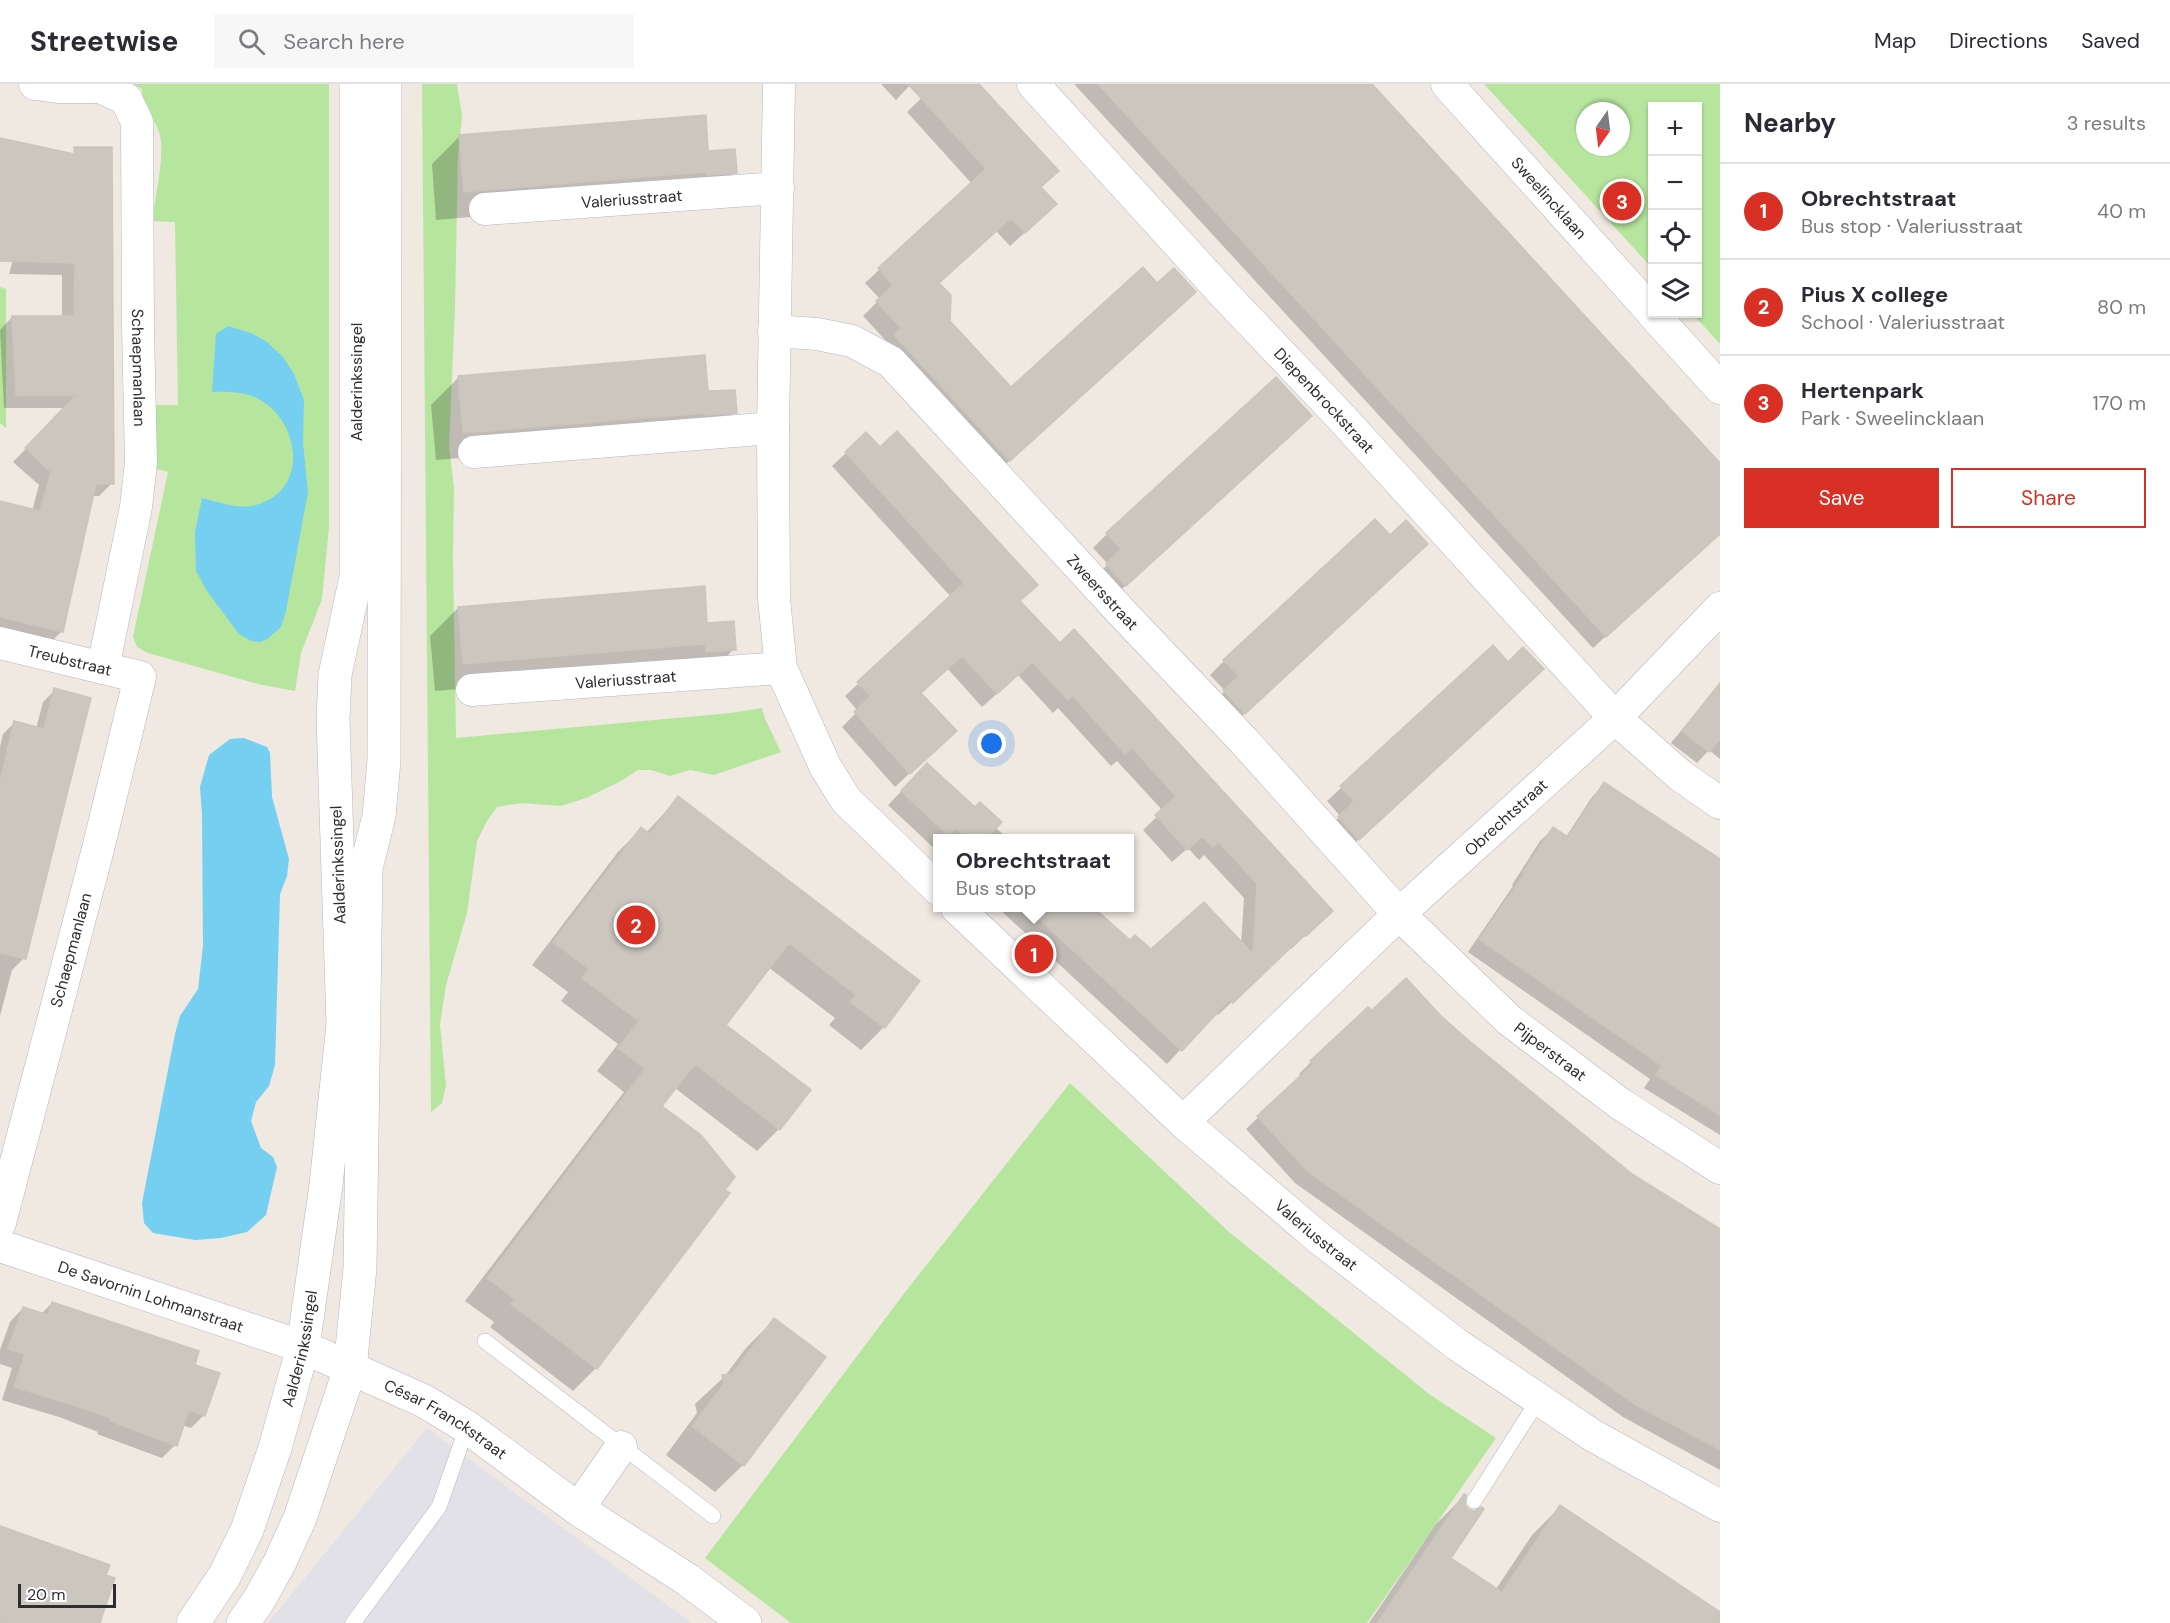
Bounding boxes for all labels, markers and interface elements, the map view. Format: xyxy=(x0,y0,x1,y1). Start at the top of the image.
search box xyxy=(214,14,634,68)
text: Streetwise xyxy=(30,23,178,60)
icon: search xyxy=(235,25,268,58)
text: Search here xyxy=(283,27,405,56)
text: Map xyxy=(1874,27,1916,55)
text: Directions xyxy=(1949,27,2048,55)
text: Saved xyxy=(2081,27,2140,55)
north arrow xyxy=(1576,102,1630,156)
map controls xyxy=(1648,102,1702,318)
button: + xyxy=(1648,102,1702,156)
text: Nearby xyxy=(1744,106,1836,140)
text: 3 results xyxy=(2067,110,2146,136)
street label: Sweelincklaan xyxy=(1507,152,1592,243)
button: − xyxy=(1648,156,1702,210)
pin: 3 xyxy=(1602,178,1642,224)
street label: Valeriusstraat xyxy=(580,184,683,213)
text: Obrechtstraat xyxy=(1801,184,1956,213)
text: 1 xyxy=(1760,198,1767,224)
text: 40 m xyxy=(2097,198,2146,224)
button: locate xyxy=(1648,210,1702,264)
text: Bus stop · Valeriusstraat xyxy=(1801,213,2023,239)
button: layers xyxy=(1648,264,1702,318)
text: Pius X college xyxy=(1801,280,1948,309)
text: 2 xyxy=(1758,294,1769,320)
text: 80 m xyxy=(2097,294,2146,320)
street label: Schaepmanlaan xyxy=(127,309,151,427)
text: School · Valeriusstraat xyxy=(1801,309,2005,335)
street label: Aalderinkssingel xyxy=(346,323,367,441)
street label: Diepenbrockstraat xyxy=(1270,343,1379,458)
text: Hertenpark xyxy=(1801,376,1924,405)
text: 3 xyxy=(1757,390,1770,416)
text: 170 m xyxy=(2093,390,2146,416)
text: Park · Sweelincklaan xyxy=(1801,405,1984,431)
button: Save xyxy=(1744,468,1939,528)
button: Share xyxy=(1951,468,2146,528)
street label: Zweersstraat xyxy=(1063,550,1143,635)
street label: Treubstraat xyxy=(26,640,114,680)
street label: Valeriusstraat xyxy=(574,665,677,693)
your location xyxy=(977,729,1006,758)
street label: Obrechtstraat xyxy=(1460,774,1552,860)
street label: Aalderinkssingel xyxy=(325,805,351,925)
popup xyxy=(933,834,1134,912)
text: Obrechtstraat xyxy=(956,846,1111,875)
text: Bus stop xyxy=(956,875,1036,901)
street label: Schaepmanlaan xyxy=(46,890,96,1010)
pin: 2 xyxy=(616,902,656,948)
pin: 1 xyxy=(1014,932,1054,976)
street label: Pijperstraat xyxy=(1510,1017,1591,1085)
street label: Valeriusstraat xyxy=(1270,1195,1362,1275)
street label: De Savornin Lohmanstraat xyxy=(55,1256,246,1337)
street label: Aalderinkssingel xyxy=(276,1289,321,1409)
street label: César Franckstraat xyxy=(381,1374,511,1464)
scale bar xyxy=(18,1581,116,1608)
text: 20 m xyxy=(27,1584,66,1605)

